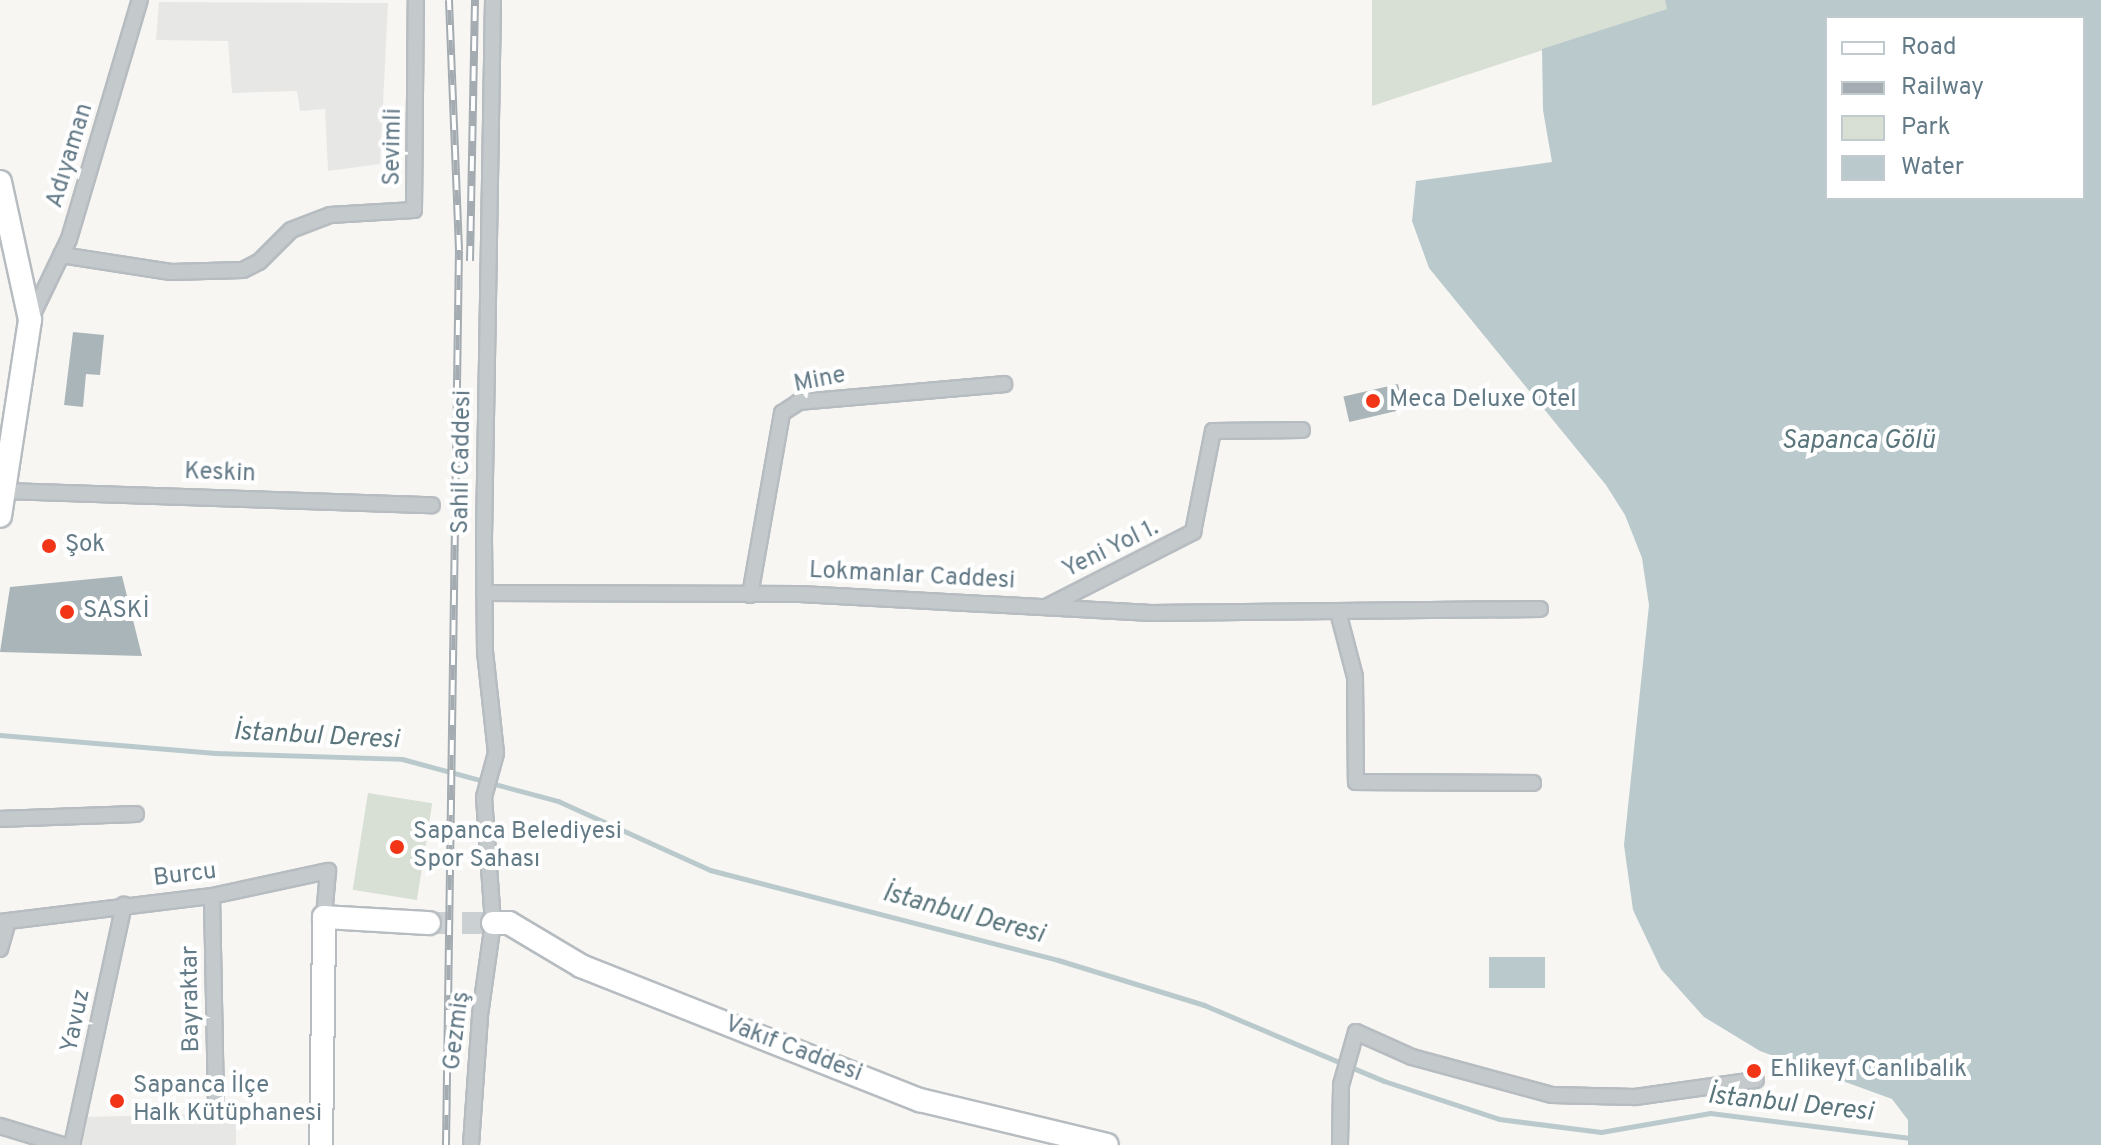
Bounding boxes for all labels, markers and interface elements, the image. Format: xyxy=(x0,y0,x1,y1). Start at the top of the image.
legend xyxy=(1825,16,2085,200)
text: Road xyxy=(1901,33,1957,63)
text: Railway xyxy=(1901,73,1984,103)
street label: Adıyaman xyxy=(41,100,101,212)
street label: Sevimli xyxy=(379,108,409,186)
text: Park xyxy=(1901,113,1951,143)
text: Water xyxy=(1901,153,1964,183)
street label: Mine xyxy=(792,362,848,400)
place label: Meca Deluxe Otel xyxy=(1389,387,1577,415)
street label: Sahil Caddesi xyxy=(447,390,479,534)
marker: Meca Deluxe Otel xyxy=(1364,392,1382,410)
water label: Sapanca Gölü xyxy=(1781,426,1935,458)
street label: Keskin xyxy=(184,458,256,490)
street label: Yeni Yol 1. xyxy=(1058,514,1164,586)
place label: Şok xyxy=(65,532,105,560)
marker: Şok xyxy=(40,537,58,555)
street label: Lokmanlar Caddesi xyxy=(808,557,1016,597)
place label: SASKİ xyxy=(83,598,149,626)
marker: SASKİ xyxy=(58,603,76,621)
water label: İstanbul Deresi xyxy=(232,717,400,757)
place label: Sapanca Belediyesi Spor Sahası xyxy=(413,819,622,875)
marker: Sapanca Belediyesi Spor Sahası xyxy=(388,838,406,856)
street label: Burcu xyxy=(152,858,218,894)
water label: İstanbul Deresi xyxy=(879,878,1047,952)
street label: Bayraktar xyxy=(177,945,207,1053)
street label: Yavuz xyxy=(56,987,98,1055)
street label: Gezmiş xyxy=(439,990,477,1072)
street label: Vakıf Caddesi xyxy=(720,1011,866,1089)
place label: Ehlikeyf Canlıbalık xyxy=(1770,1057,1967,1085)
marker: Ehlikeyf Canlıbalık xyxy=(1745,1062,1763,1080)
place label: Sapanca İlçe Halk Kütüphanesi xyxy=(133,1073,322,1129)
water label: İstanbul Deresi xyxy=(1706,1081,1874,1129)
marker: Sapanca İlçe Halk Kütüphanesi xyxy=(108,1092,126,1110)

